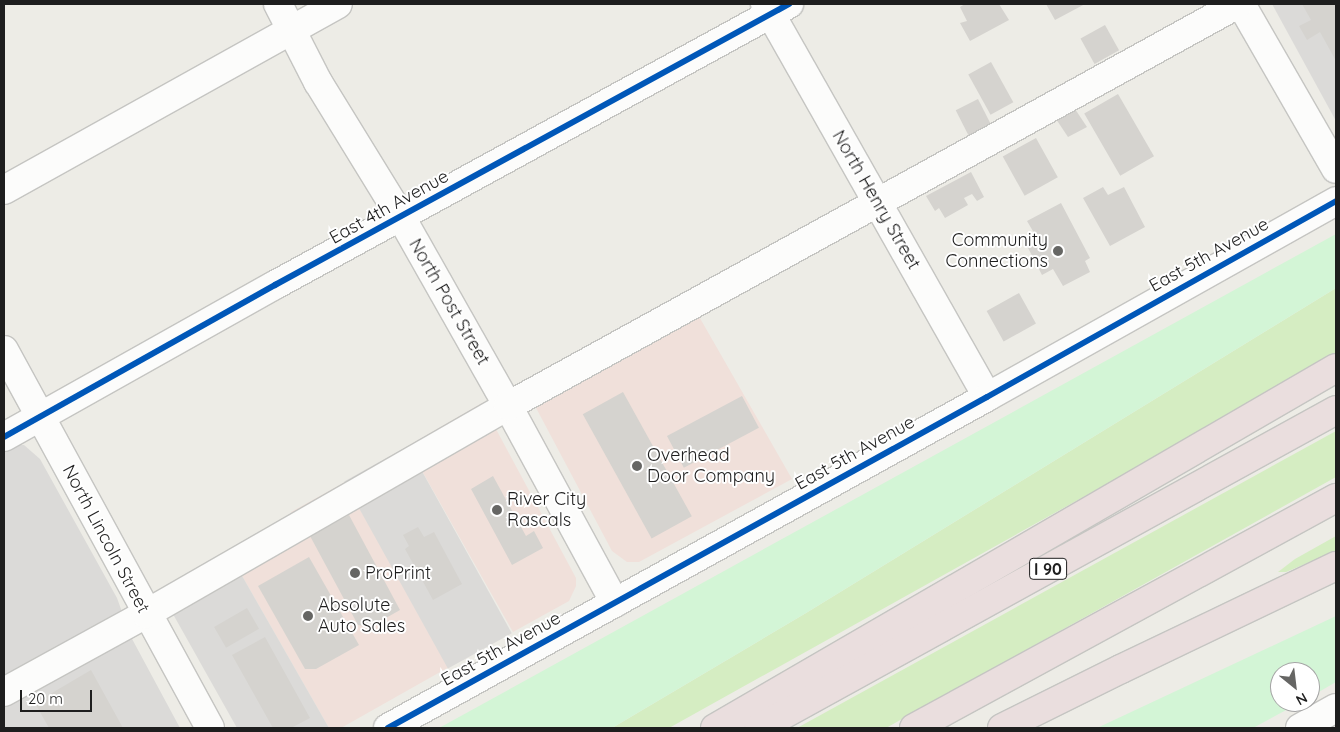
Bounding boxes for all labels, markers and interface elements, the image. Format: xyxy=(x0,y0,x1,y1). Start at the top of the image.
street label: North Henry Street xyxy=(827,127,925,273)
street label: East 4th Avenue xyxy=(326,165,452,249)
street label: East 5th Avenue xyxy=(1146,213,1272,297)
place label: Community Connections xyxy=(945,230,1048,272)
street label: North Post Street xyxy=(404,235,494,369)
marker: Community Connections xyxy=(1052,245,1064,257)
street label: East 5th Avenue xyxy=(792,411,918,495)
place label: Overhead Door Company xyxy=(647,445,775,488)
marker: Overhead Door Company xyxy=(631,460,643,472)
street label: North Lincoln Street xyxy=(58,461,154,617)
place label: River City Rascals xyxy=(507,489,586,532)
marker: River City Rascals xyxy=(491,504,503,516)
road number: I 90 xyxy=(1028,556,1068,582)
place label: ProPrint xyxy=(365,562,431,584)
marker: ProPrint xyxy=(349,567,361,579)
place label: Absolute Auto Sales xyxy=(318,595,405,638)
street label: East 5th Avenue xyxy=(438,607,564,691)
marker: Absolute Auto Sales xyxy=(302,610,314,622)
north arrow xyxy=(1270,662,1320,712)
scale bar xyxy=(22,680,95,712)
text: 20 m xyxy=(28,689,63,708)
text: N xyxy=(1293,689,1311,710)

